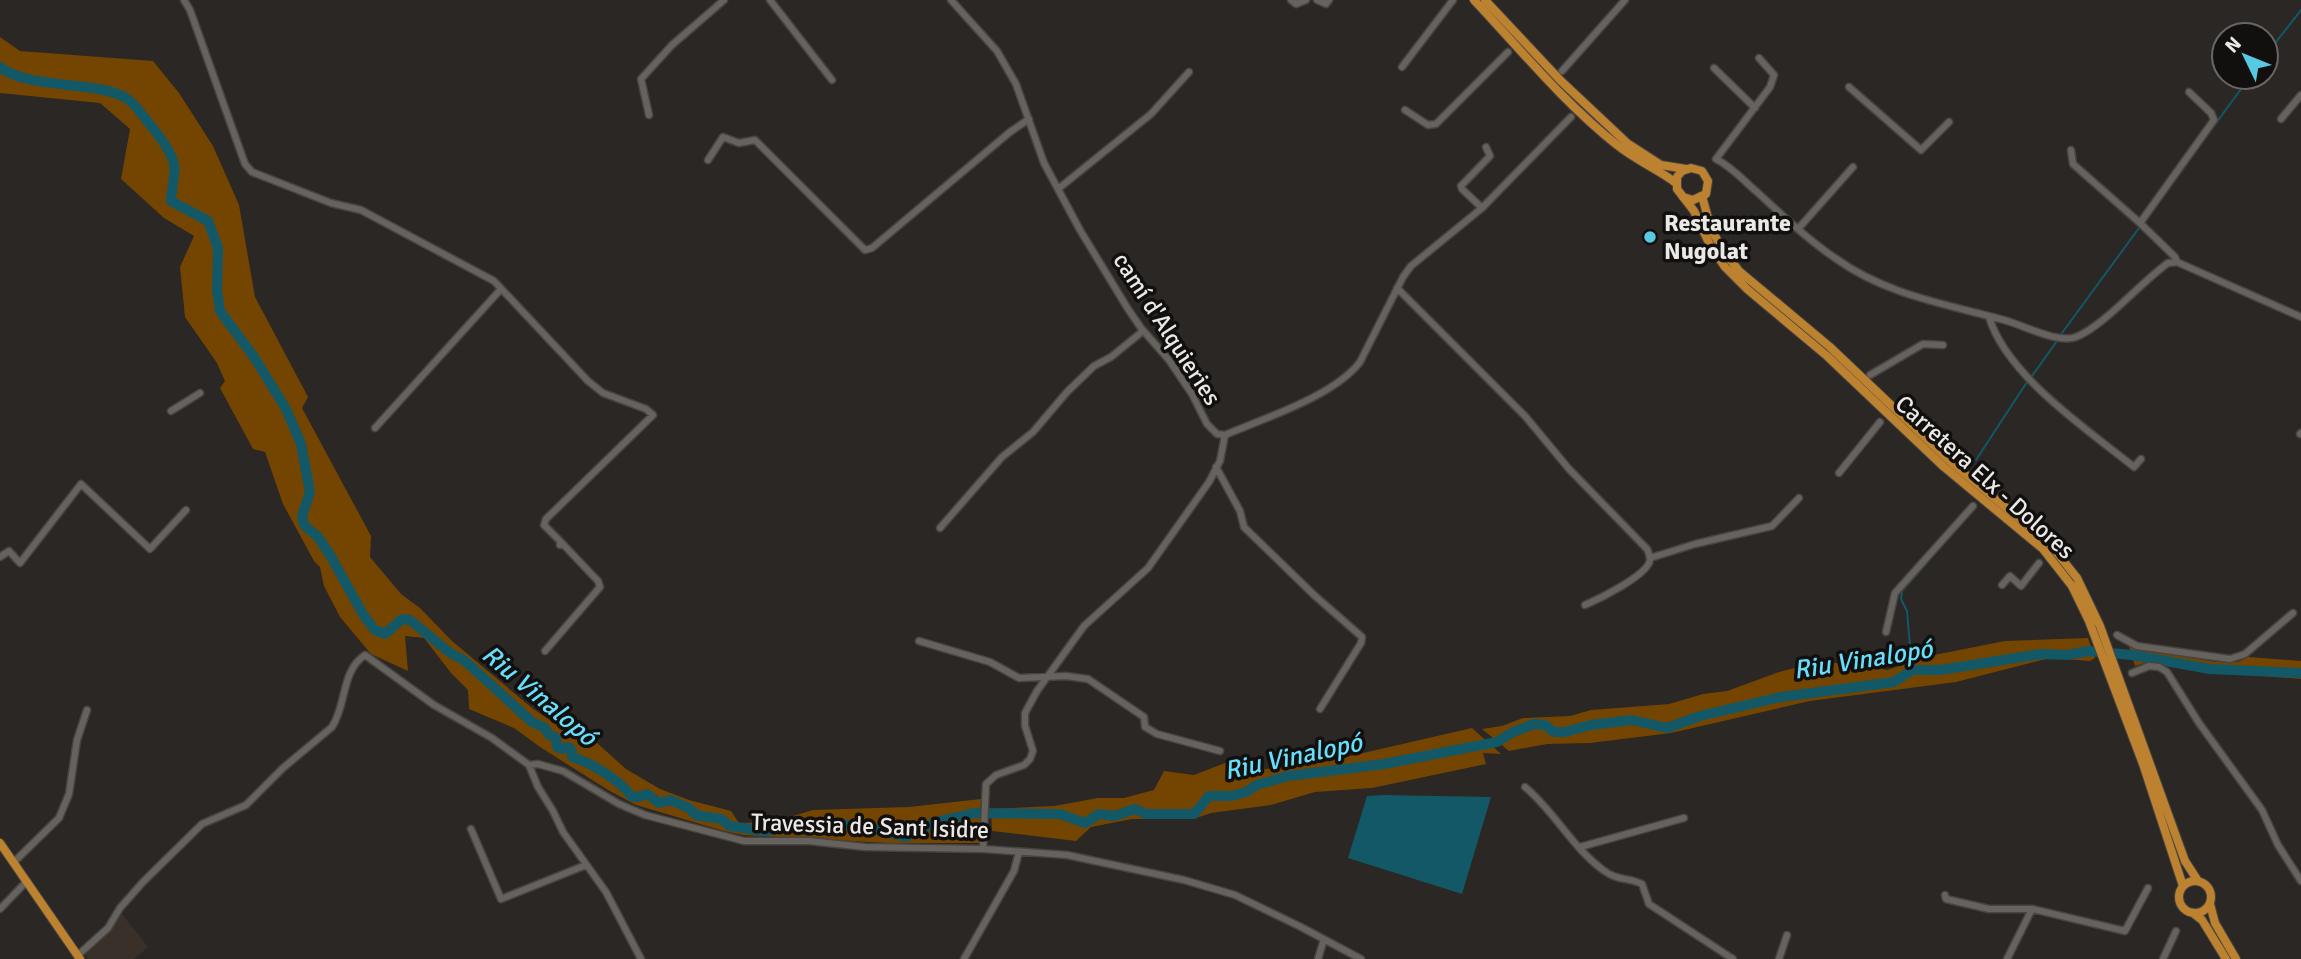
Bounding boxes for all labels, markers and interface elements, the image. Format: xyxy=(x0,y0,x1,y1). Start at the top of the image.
north arrow xyxy=(2210,21,2280,91)
text: N xyxy=(2220,32,2247,58)
place label: Restaurante Nugolat xyxy=(1664,208,1791,266)
marker: Restaurante Nugolat xyxy=(1642,229,1658,245)
street label: camí d'Alquieries xyxy=(1107,247,1227,411)
street label: Carretera Elx - Dolores xyxy=(1889,389,2081,565)
water label: Riu Vinalopó xyxy=(1791,633,1936,687)
water label: Riu Vinalopó xyxy=(475,639,604,754)
water label: Riu Vinalopó xyxy=(1221,726,1366,787)
street label: Travessia de Sant Isidre xyxy=(750,807,990,845)

